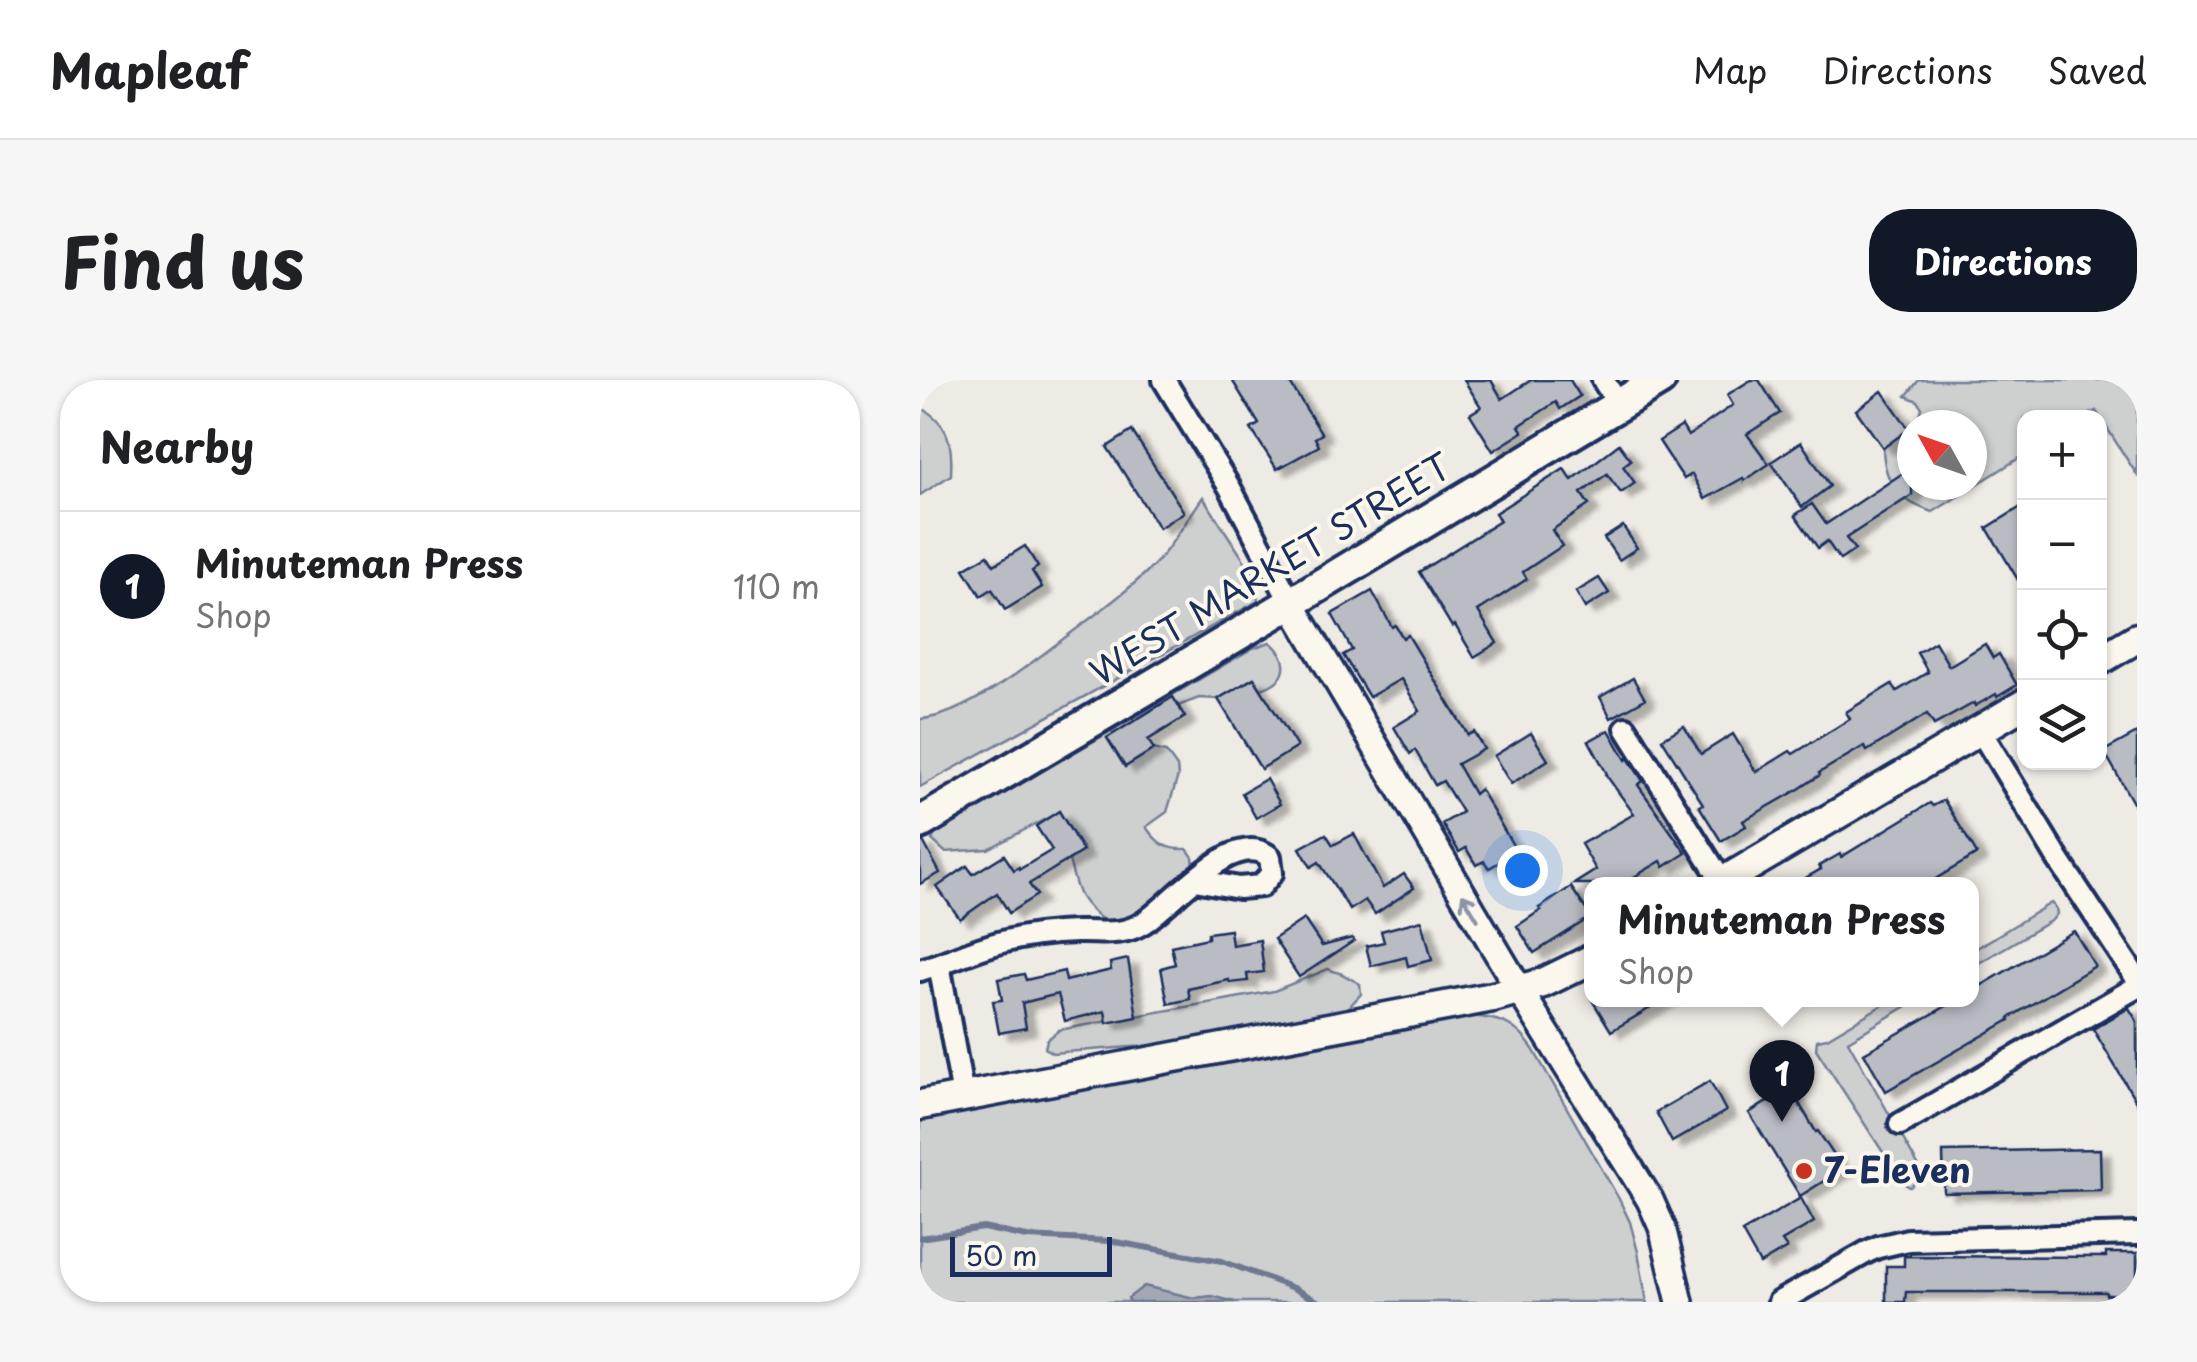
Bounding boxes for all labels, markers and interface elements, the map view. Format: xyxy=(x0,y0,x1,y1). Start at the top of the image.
text: Mapleaf xyxy=(50,33,248,105)
text: Map xyxy=(1693,43,1767,96)
text: Directions xyxy=(1822,43,1993,96)
text: Saved xyxy=(2048,43,2147,96)
text: Find us xyxy=(60,207,305,313)
button: Directions xyxy=(1869,209,2137,312)
north arrow xyxy=(1897,410,1987,500)
map controls xyxy=(2017,410,2107,770)
button: + xyxy=(2017,410,2107,500)
text: Nearby xyxy=(100,414,254,477)
street label: WEST MARKET STREET xyxy=(1079,439,1461,697)
button: − xyxy=(2017,500,2107,590)
text: Minuteman Press xyxy=(195,534,523,591)
text: 1 xyxy=(125,562,140,610)
text: 110 m xyxy=(733,562,820,610)
button: locate xyxy=(2017,590,2107,680)
text: Shop xyxy=(195,591,272,639)
button: layers xyxy=(2017,680,2107,770)
your location xyxy=(1497,845,1548,896)
popup xyxy=(1584,877,1979,1007)
text: Minuteman Press xyxy=(1617,890,1946,947)
one-way arrow xyxy=(1460,893,1480,922)
text: Shop xyxy=(1617,947,1694,995)
pin: 1 xyxy=(1750,1040,1814,1122)
place label: 7-Eleven xyxy=(1824,1142,1971,1195)
marker: 7-Eleven xyxy=(1793,1160,1815,1182)
scale bar xyxy=(950,1232,1112,1276)
text: 50 m xyxy=(965,1233,1038,1276)

